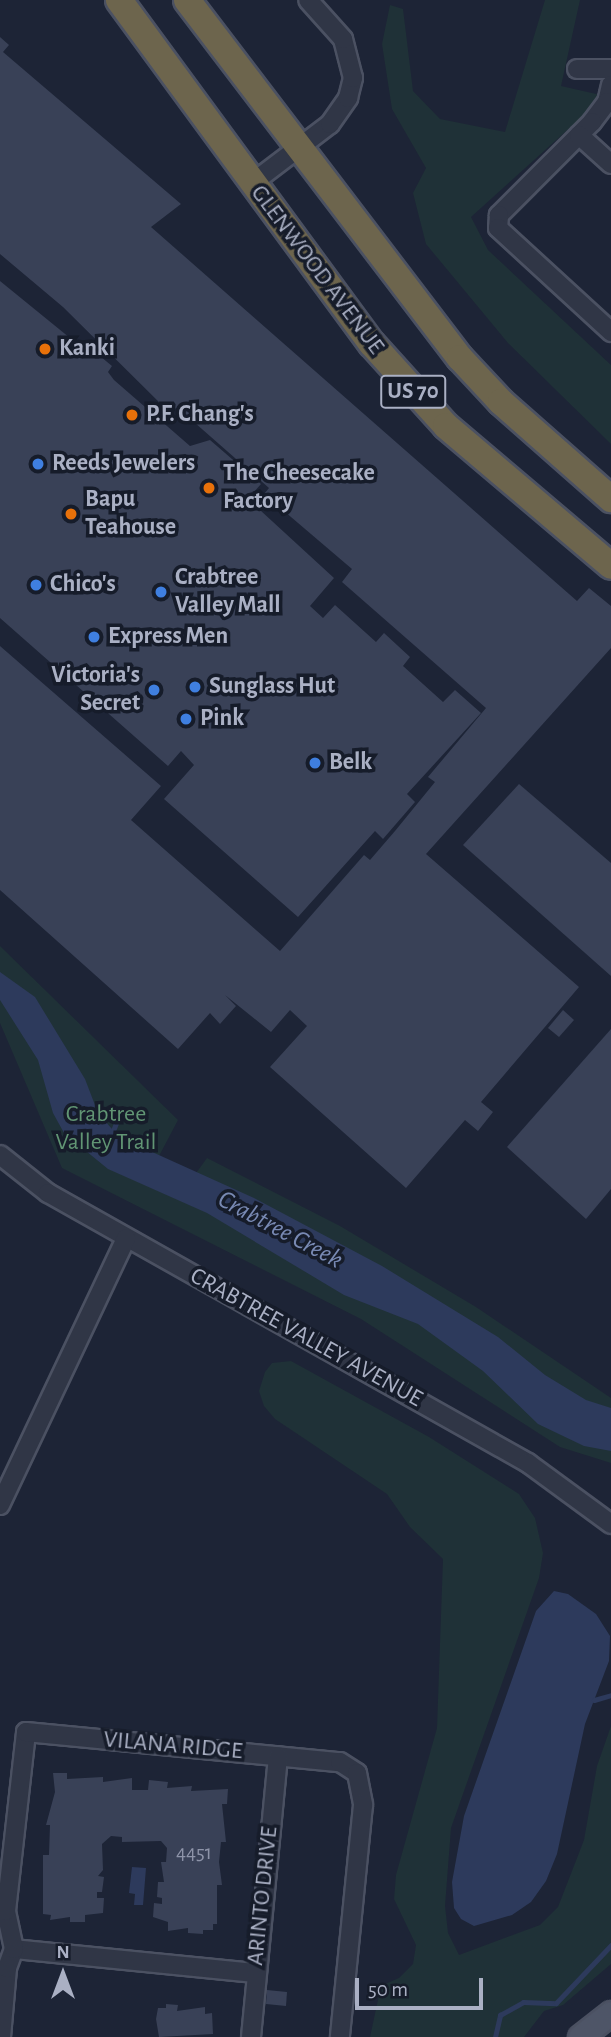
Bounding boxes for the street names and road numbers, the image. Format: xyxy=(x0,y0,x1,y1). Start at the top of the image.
street label: GLENWOOD AVENUE xyxy=(244,180,390,360)
road number: US 70 xyxy=(380,372,446,412)
street label: CRABTREE VALLEY AVENUE xyxy=(185,1262,427,1414)
street label: VILANA RIDGE xyxy=(102,1726,244,1766)
street label: ARINTO DRIVE xyxy=(241,1825,285,1967)

